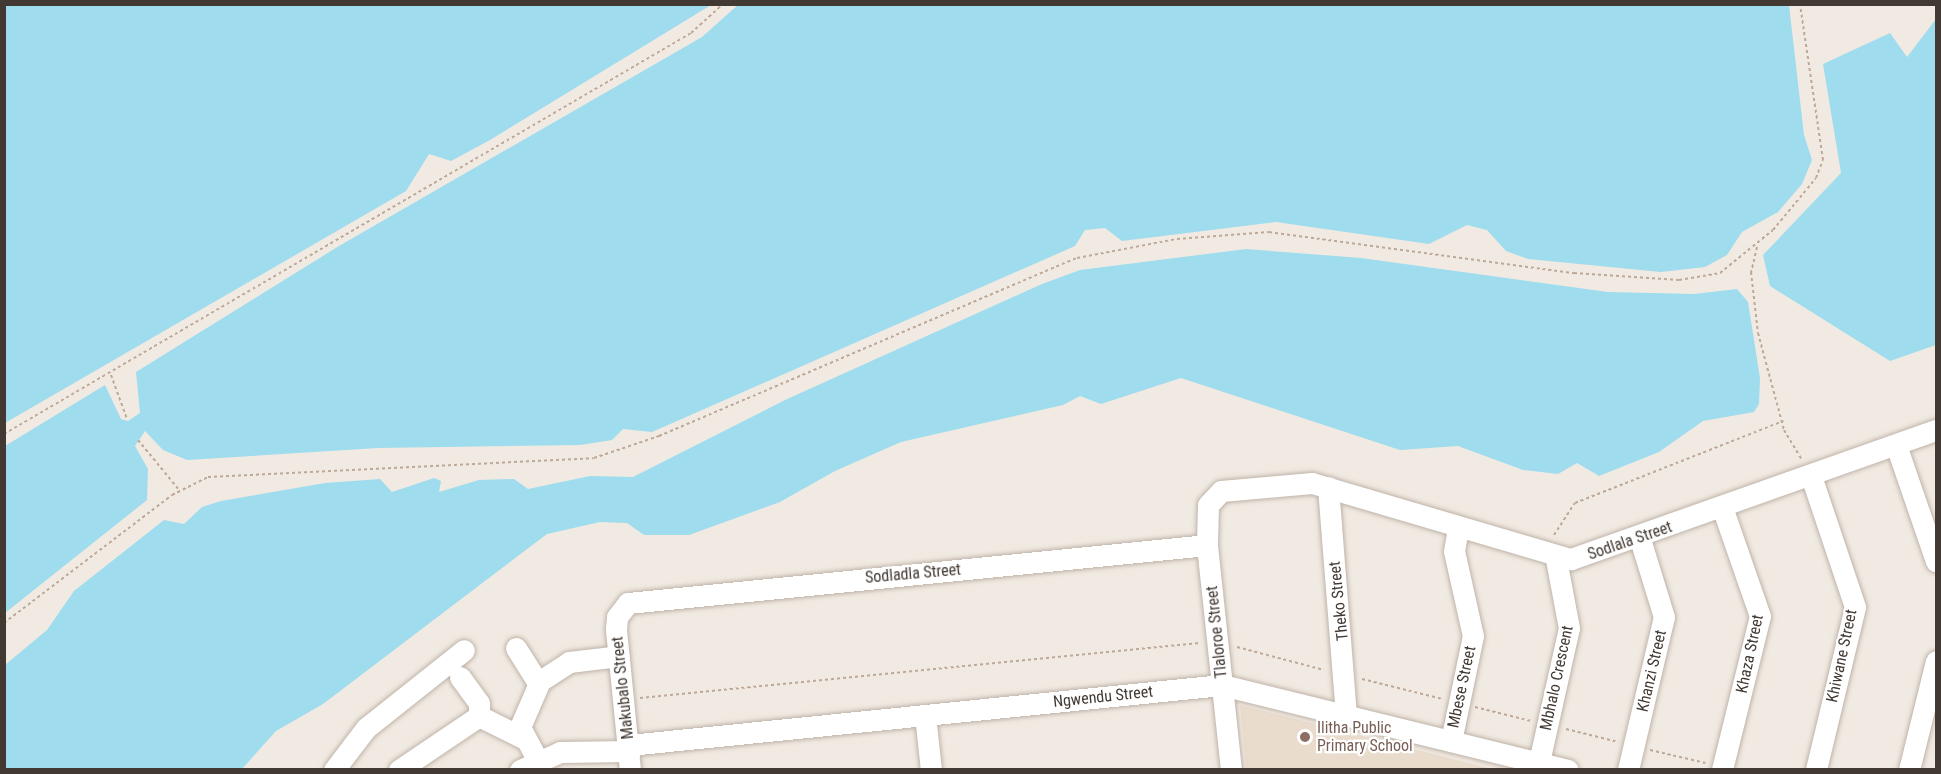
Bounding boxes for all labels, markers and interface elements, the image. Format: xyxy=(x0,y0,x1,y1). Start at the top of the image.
street label: Sodlala Street xyxy=(1585,518,1675,564)
street label: Sodladla Street xyxy=(864,560,962,588)
street label: Theko Street xyxy=(1325,560,1353,642)
street label: Tlaloroe Street xyxy=(1203,585,1231,679)
street label: Khiwane Street xyxy=(1823,608,1861,704)
street label: Khaza Street xyxy=(1732,613,1768,695)
street label: Mbhalo Crescent xyxy=(1537,624,1577,732)
street label: Khanzi Street xyxy=(1633,628,1671,714)
street label: Makubalo Street xyxy=(608,636,638,740)
street label: Mbese Street xyxy=(1444,644,1480,730)
street label: Ngwendu Street xyxy=(1052,682,1154,712)
place label: Ilitha Public Primary School xyxy=(1317,718,1413,756)
marker: Ilitha Public Primary School xyxy=(1298,730,1312,744)

